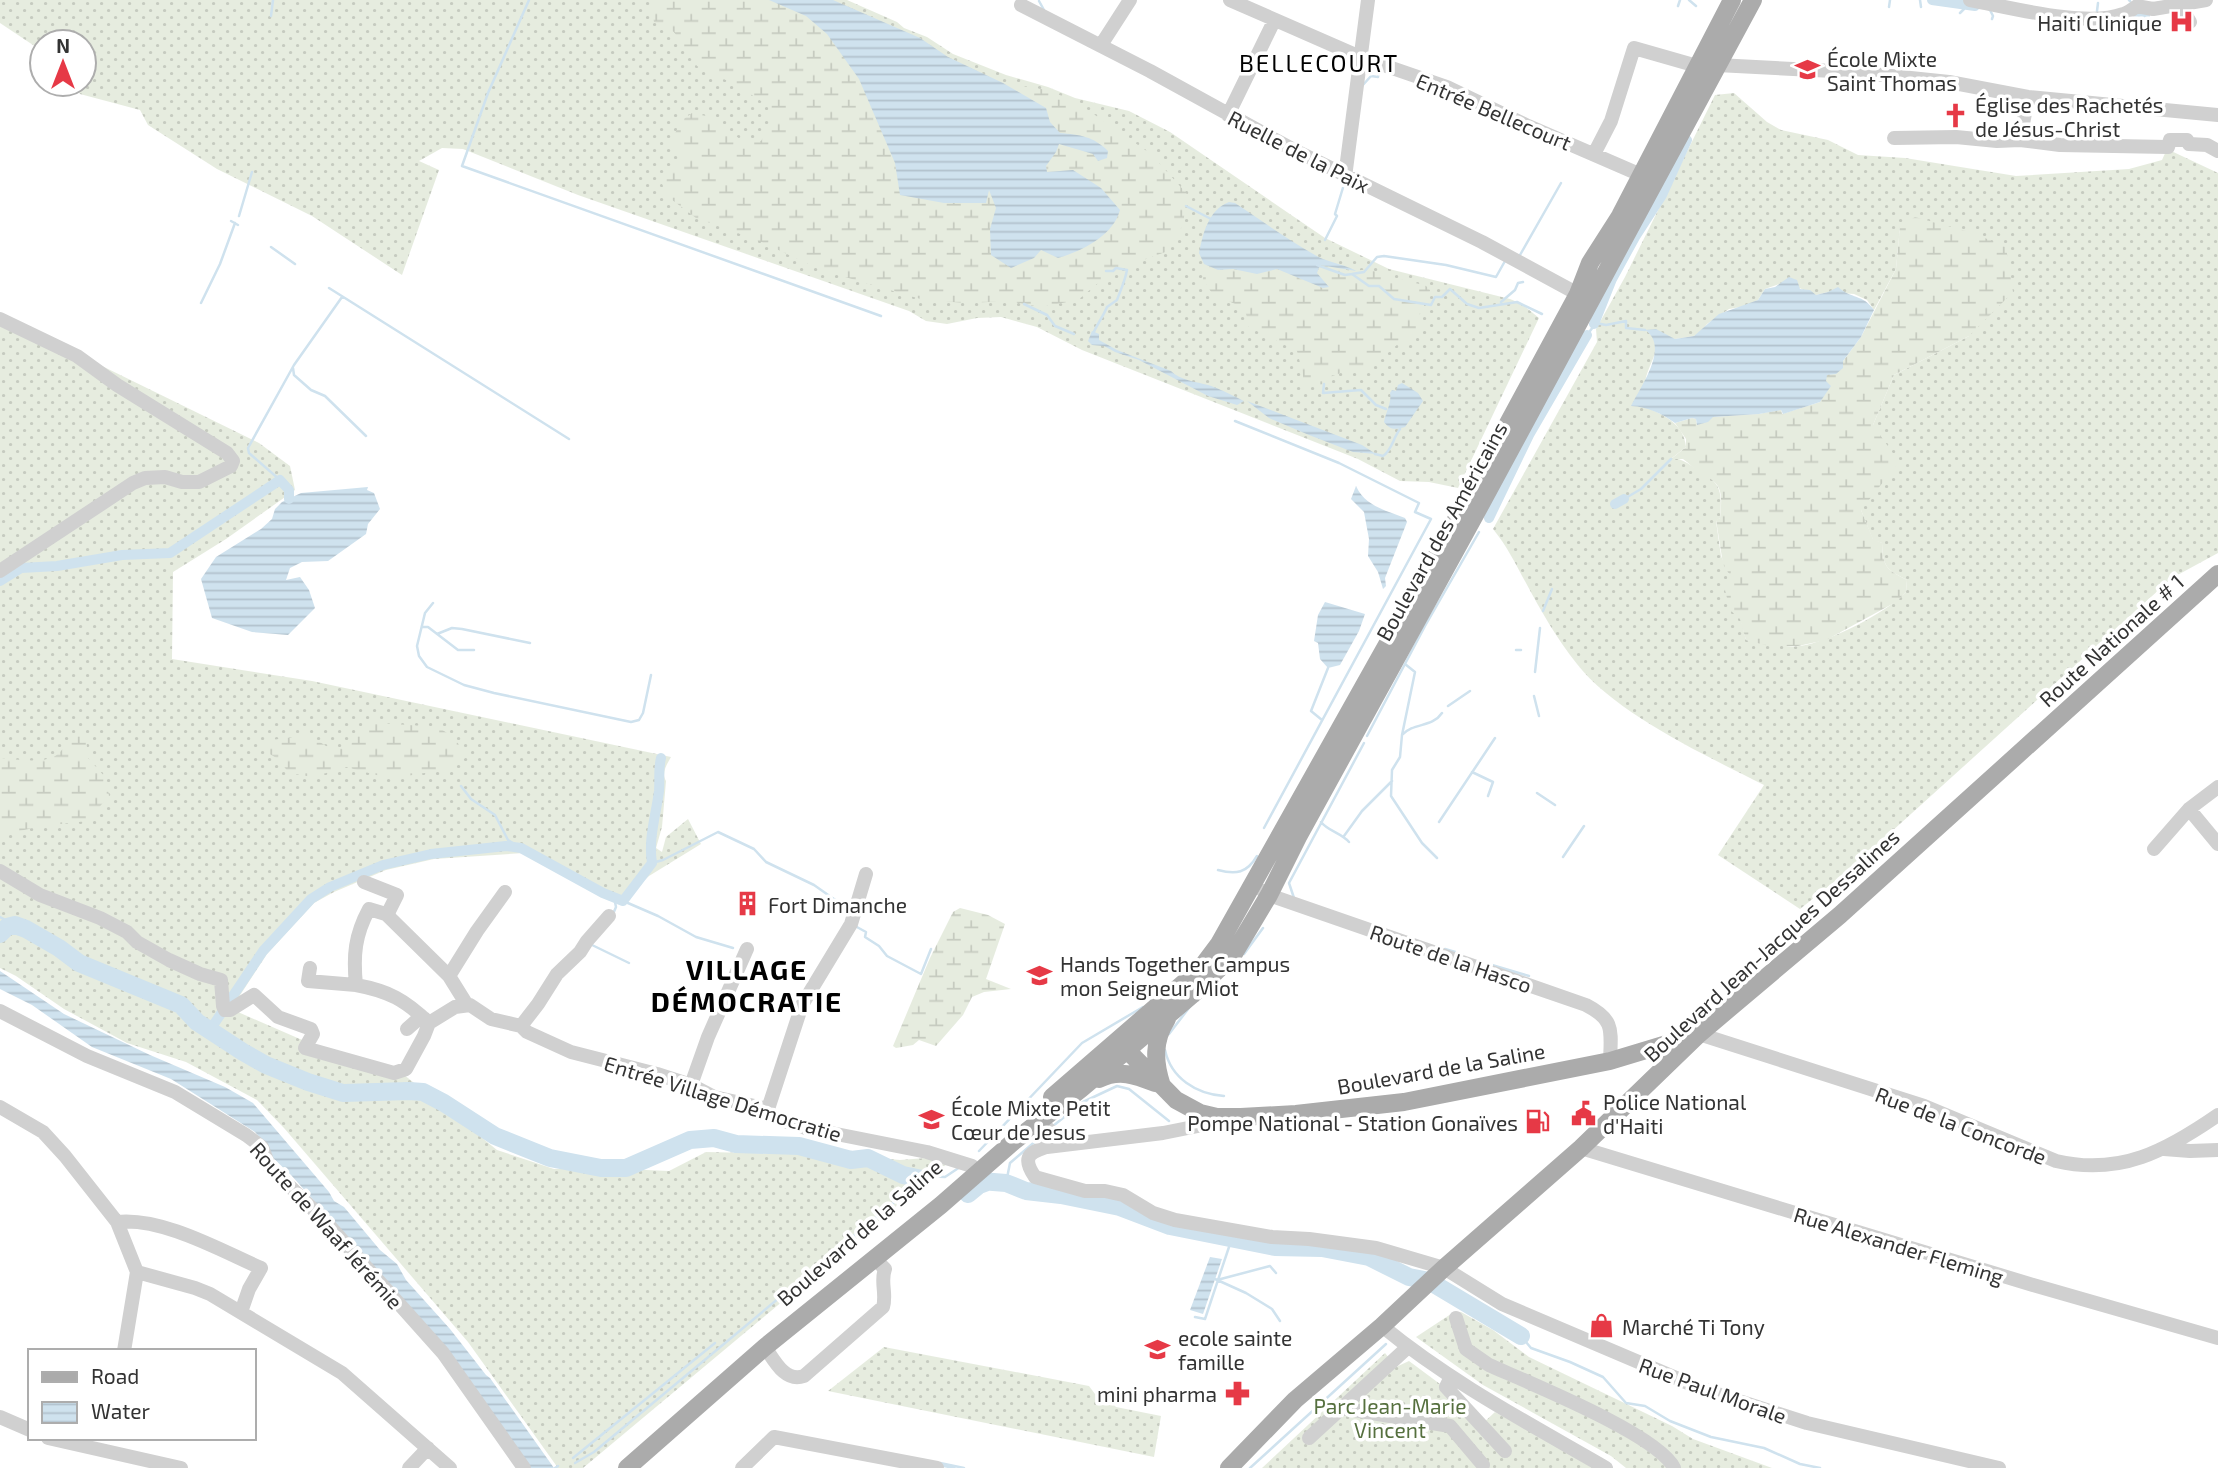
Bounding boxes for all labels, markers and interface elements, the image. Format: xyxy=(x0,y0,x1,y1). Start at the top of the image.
hospital icon: Haiti Clinique xyxy=(2168,8,2196,36)
place label: Haiti Clinique xyxy=(2037,10,2162,35)
north arrow xyxy=(28,28,98,98)
text: N xyxy=(56,34,70,57)
place label: École Mixte Saint Thomas xyxy=(1827,46,1957,95)
district label: BELLECOURT xyxy=(1239,48,1399,77)
school or university icon: École Mixte Saint Thomas xyxy=(1793,56,1821,84)
street label: Entrée Bellecourt xyxy=(1413,67,1575,155)
place label: Église des Rachetés de Jésus-Christ xyxy=(1975,92,2163,141)
church icon: Église des Rachetés de Jésus-Christ xyxy=(1941,102,1969,130)
street label: Ruelle de la Paix xyxy=(1224,105,1374,197)
street label: Boulevard des Américains xyxy=(1370,417,1512,645)
street label: Route Nationale # 1 xyxy=(2034,569,2188,711)
street label: Boulevard Jean-Jacques Dessalines xyxy=(1638,824,1904,1066)
building icon: Fort Dimanche xyxy=(734,890,762,918)
place label: Fort Dimanche xyxy=(768,892,907,917)
street label: Route de la Hasco xyxy=(1367,919,1535,997)
place label: Hands Together Campus mon Seigneur Miot xyxy=(1060,951,1290,1000)
district label: VILLAGE DÉMOCRATIE xyxy=(651,952,843,1018)
school or university icon: Hands Together Campus mon Seigneur Miot xyxy=(1026,961,1054,989)
street label: Boulevard de la Saline xyxy=(1335,1037,1547,1099)
street label: Entrée Village Démocratie xyxy=(601,1050,845,1146)
street label: Rue de la Concorde xyxy=(1872,1081,2050,1169)
place label: Police National d'Haiti xyxy=(1603,1089,1747,1138)
place label: École Mixte Petit Cœur de Jesus xyxy=(951,1095,1110,1144)
public building icon: Police National d'Haiti xyxy=(1569,1099,1597,1127)
school or university icon: École Mixte Petit Cœur de Jesus xyxy=(917,1105,945,1133)
fuel station icon: Pompe National - Station Gonaïves xyxy=(1524,1108,1552,1136)
place label: Pompe National - Station Gonaïves xyxy=(1187,1110,1518,1135)
street label: Route de Waaf Jérémie xyxy=(246,1136,408,1314)
street label: Boulevard de la Saline xyxy=(771,1154,947,1310)
street label: Rue Alexander Fleming xyxy=(1791,1201,2007,1289)
shop icon: Marché Ti Tony xyxy=(1588,1312,1616,1340)
place label: Marché Ti Tony xyxy=(1622,1314,1765,1339)
place label: ecole sainte famille xyxy=(1178,1325,1292,1374)
school or university icon: ecole sainte famille xyxy=(1144,1335,1172,1363)
legend xyxy=(28,1349,256,1440)
street label: Rue Paul Morale xyxy=(1636,1352,1790,1428)
text: Road xyxy=(91,1363,139,1388)
pharmacy icon: mini pharma xyxy=(1223,1379,1251,1407)
place label: mini pharma xyxy=(1097,1381,1217,1406)
park label: Parc Jean-Marie Vincent xyxy=(1314,1393,1466,1442)
text: Water xyxy=(91,1398,150,1423)

